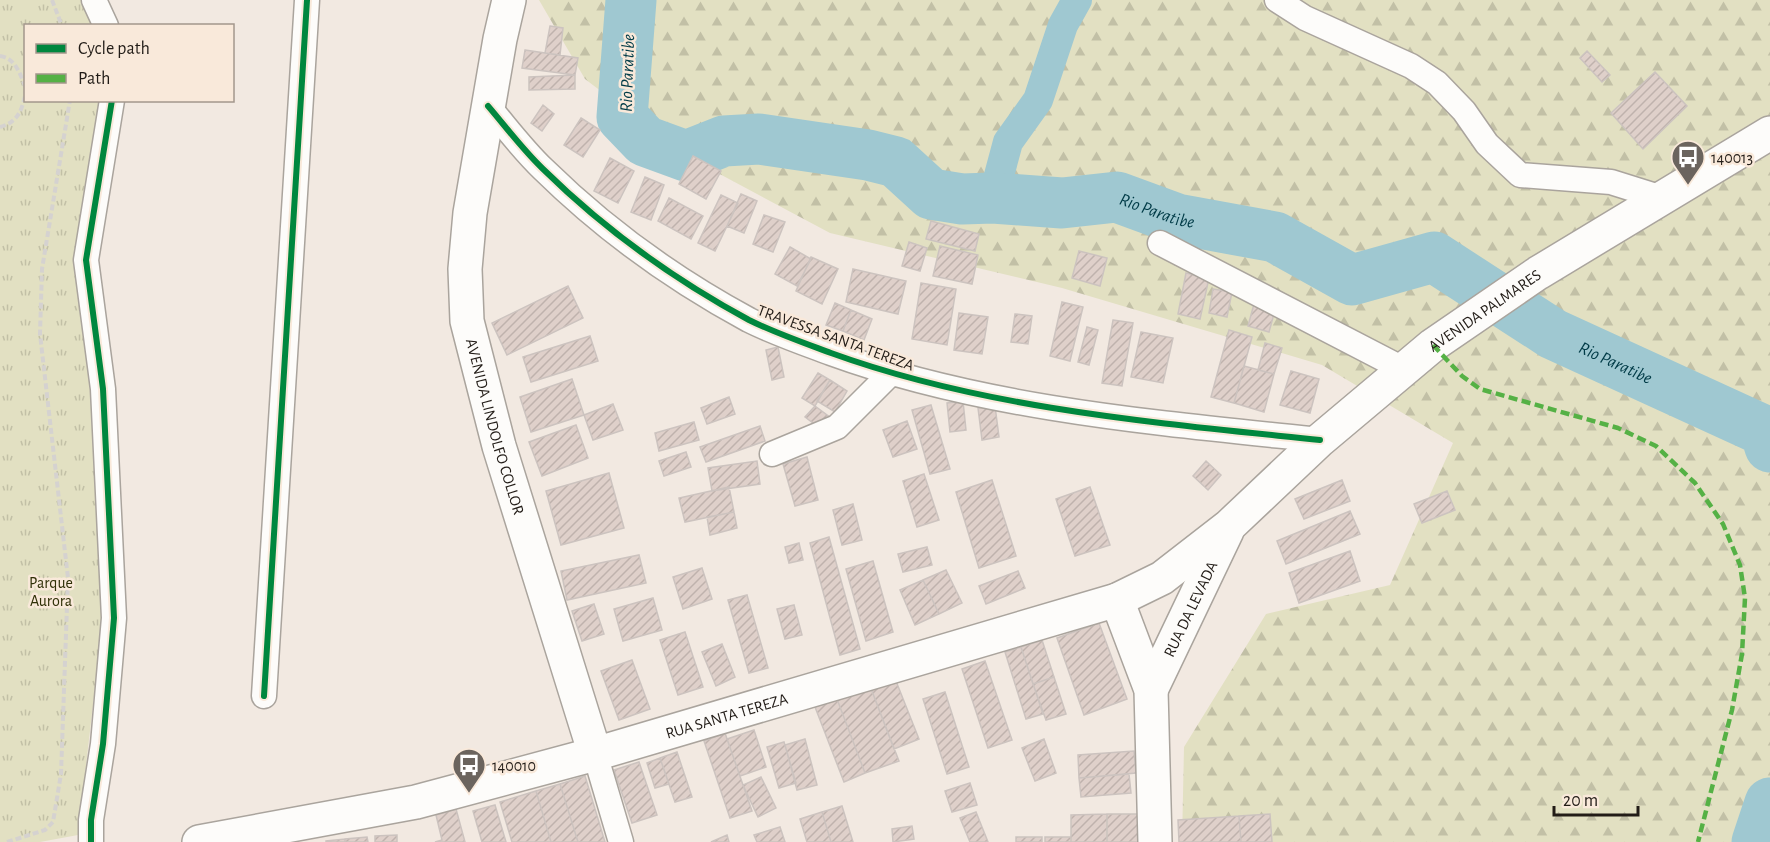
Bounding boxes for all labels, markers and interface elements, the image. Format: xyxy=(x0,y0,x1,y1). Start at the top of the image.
legend xyxy=(24,24,234,102)
water label: Rio Paratibe xyxy=(618,34,638,112)
text: Cycle path xyxy=(78,40,150,58)
text: Path xyxy=(78,70,110,88)
bus stop icon: 140013 xyxy=(1670,139,1706,186)
place label: 140013 xyxy=(1711,150,1753,166)
water label: Rio Paratibe xyxy=(1117,191,1196,232)
street label: AVENIDA PALMARES xyxy=(1426,267,1544,355)
street label: TRAVESSA SANTA TEREZA xyxy=(755,302,916,374)
street label: AVENIDA LINDOLFO COLLOR xyxy=(463,337,527,517)
water label: Rio Paratibe xyxy=(1576,339,1655,388)
street label: RUA DA LEVADA xyxy=(1161,559,1220,660)
park label: Parque Aurora xyxy=(29,575,73,609)
street label: RUA SANTA TEREZA xyxy=(664,691,790,742)
bus stop icon: 140010 xyxy=(451,747,487,794)
place label: 140010 xyxy=(492,758,536,774)
scale bar xyxy=(1554,779,1638,817)
text: 20 m xyxy=(1563,792,1598,810)

